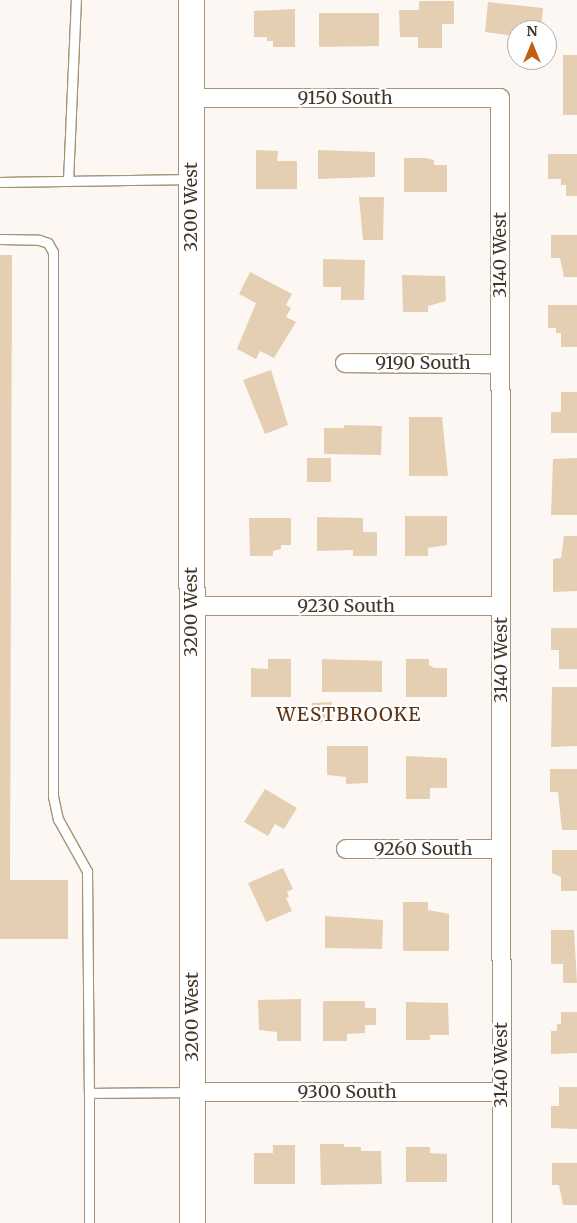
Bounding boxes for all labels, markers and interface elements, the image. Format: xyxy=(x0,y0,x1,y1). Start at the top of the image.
north arrow xyxy=(507,20,557,70)
text: N xyxy=(526,22,538,40)
street label: 9150 South xyxy=(297,87,393,109)
street label: 3200 West xyxy=(180,162,202,252)
street label: 3140 West xyxy=(489,212,511,298)
street label: 9190 South xyxy=(375,352,471,374)
street label: 3200 West xyxy=(180,567,202,657)
street label: 9230 South xyxy=(297,595,395,617)
street label: 3140 West xyxy=(490,617,512,703)
district label: WESTBROOKE xyxy=(275,704,423,726)
street label: 9260 South xyxy=(374,838,472,860)
street label: 3200 West xyxy=(181,972,203,1062)
street label: 3140 West xyxy=(490,1022,512,1108)
street label: 9300 South xyxy=(297,1081,397,1103)

